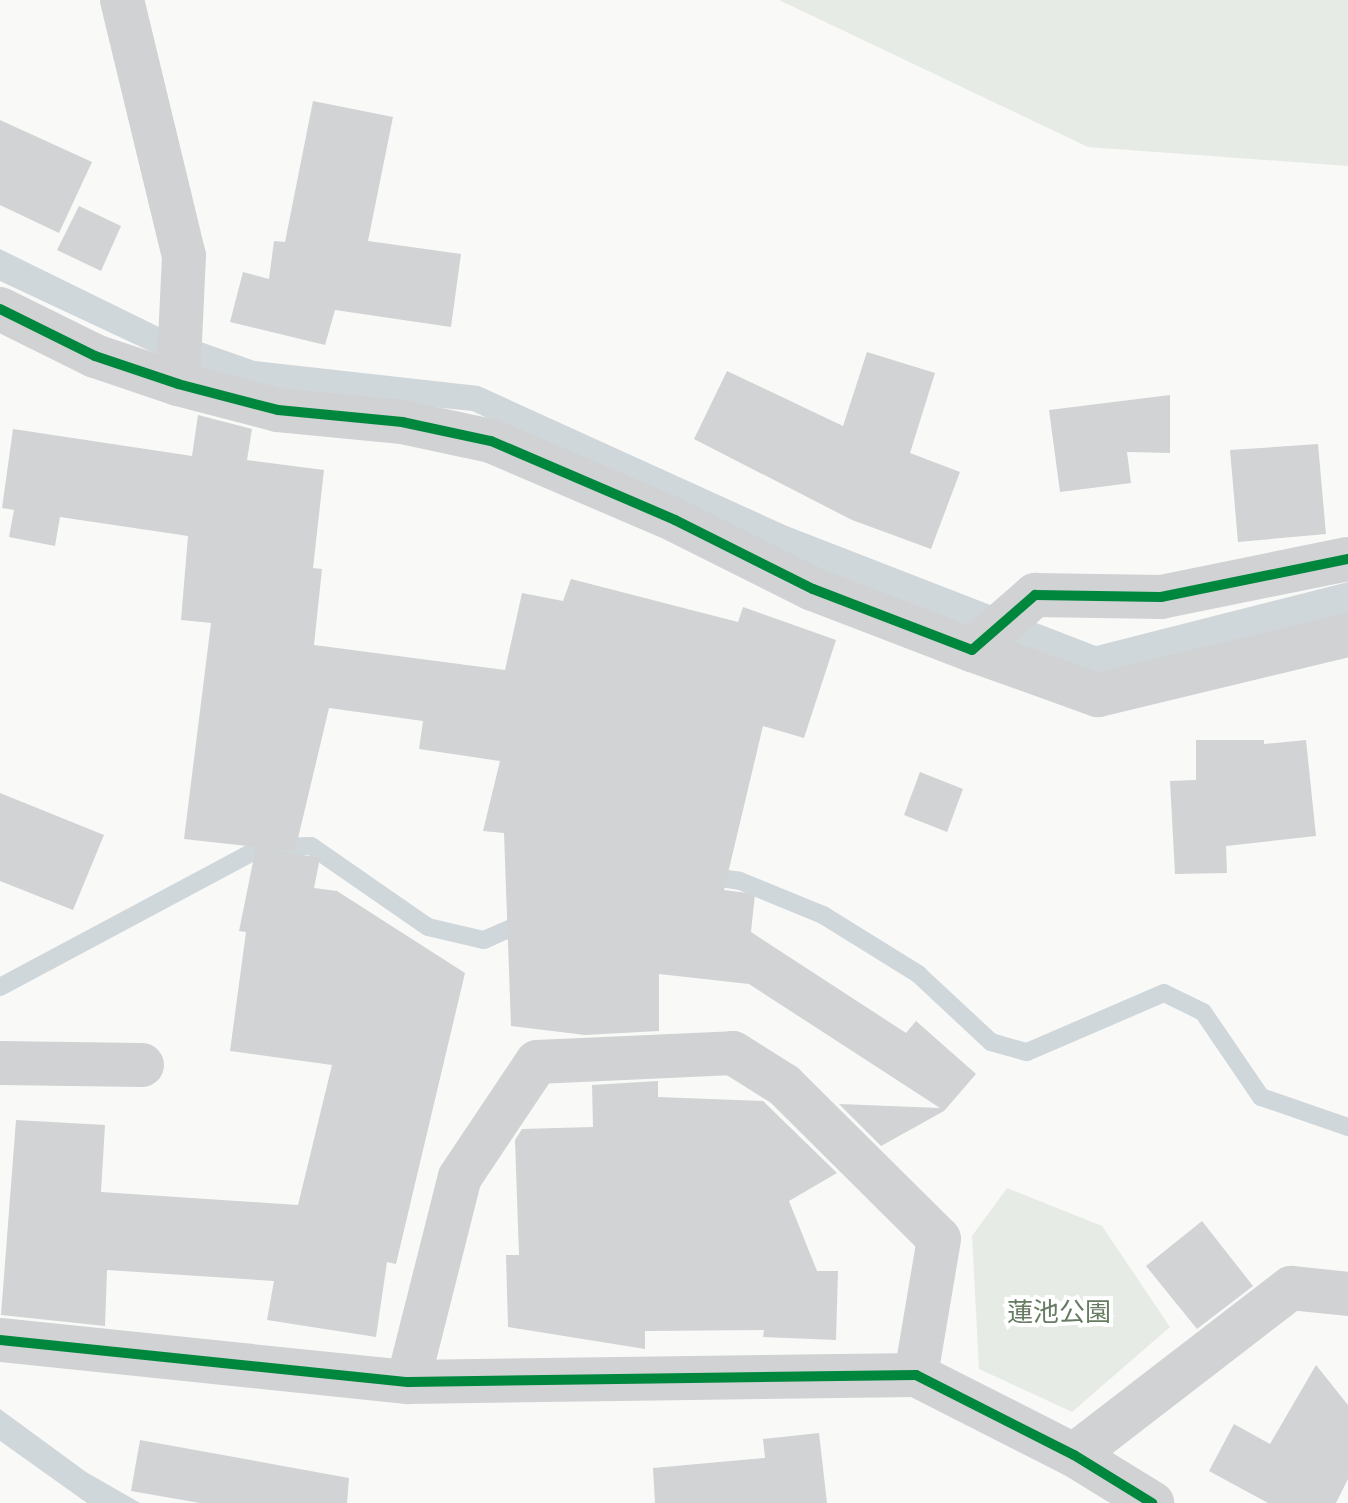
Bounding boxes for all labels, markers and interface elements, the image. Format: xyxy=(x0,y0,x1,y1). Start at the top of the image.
park label: 蓮池公園 xyxy=(1007,1296,1111,1328)

